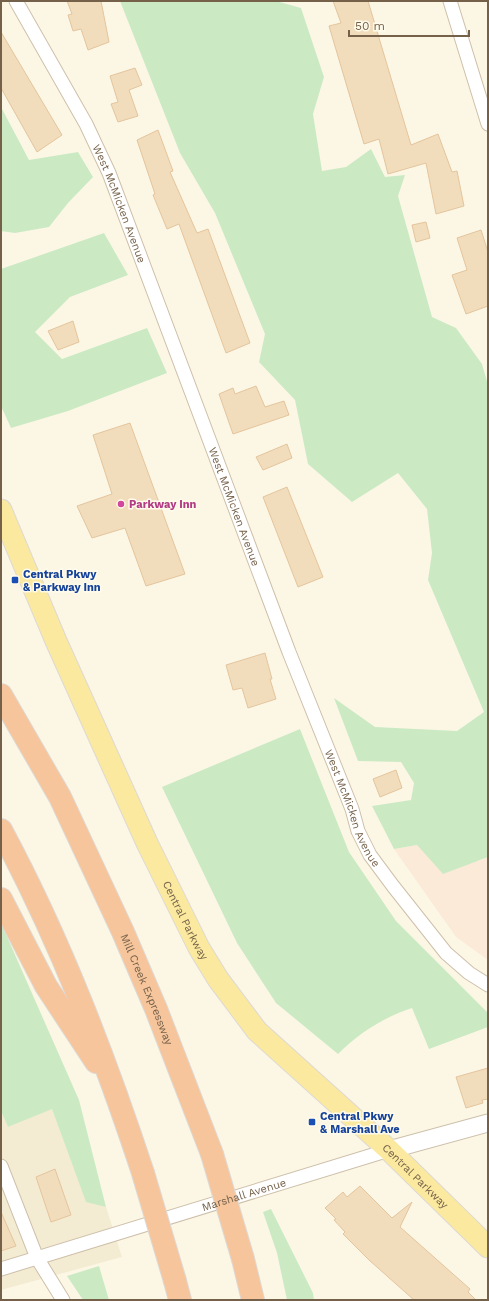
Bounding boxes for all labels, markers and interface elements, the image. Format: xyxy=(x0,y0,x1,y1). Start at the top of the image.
scale bar xyxy=(349,12,469,38)
text: 50 m xyxy=(355,19,385,33)
street label: West McMicken Avenue xyxy=(90,142,149,265)
street label: West McMicken Avenue xyxy=(206,445,263,568)
place label: Parkway Inn xyxy=(129,498,197,511)
marker: Parkway Inn xyxy=(116,499,126,509)
place label: Central Pkwy & Parkway Inn xyxy=(23,568,101,594)
marker: Central Pkwy & Parkway Inn xyxy=(10,575,20,585)
street label: West McMicken Avenue xyxy=(322,748,383,869)
street label: Central Parkway xyxy=(160,879,211,962)
street label: Mill Creek Expressway xyxy=(118,932,176,1047)
place label: Central Pkwy & Marshall Ave xyxy=(320,1110,400,1136)
marker: Central Pkwy & Marshall Ave xyxy=(307,1117,317,1127)
street label: Central Parkway xyxy=(380,1141,451,1211)
street label: Marshall Avenue xyxy=(200,1176,287,1214)

